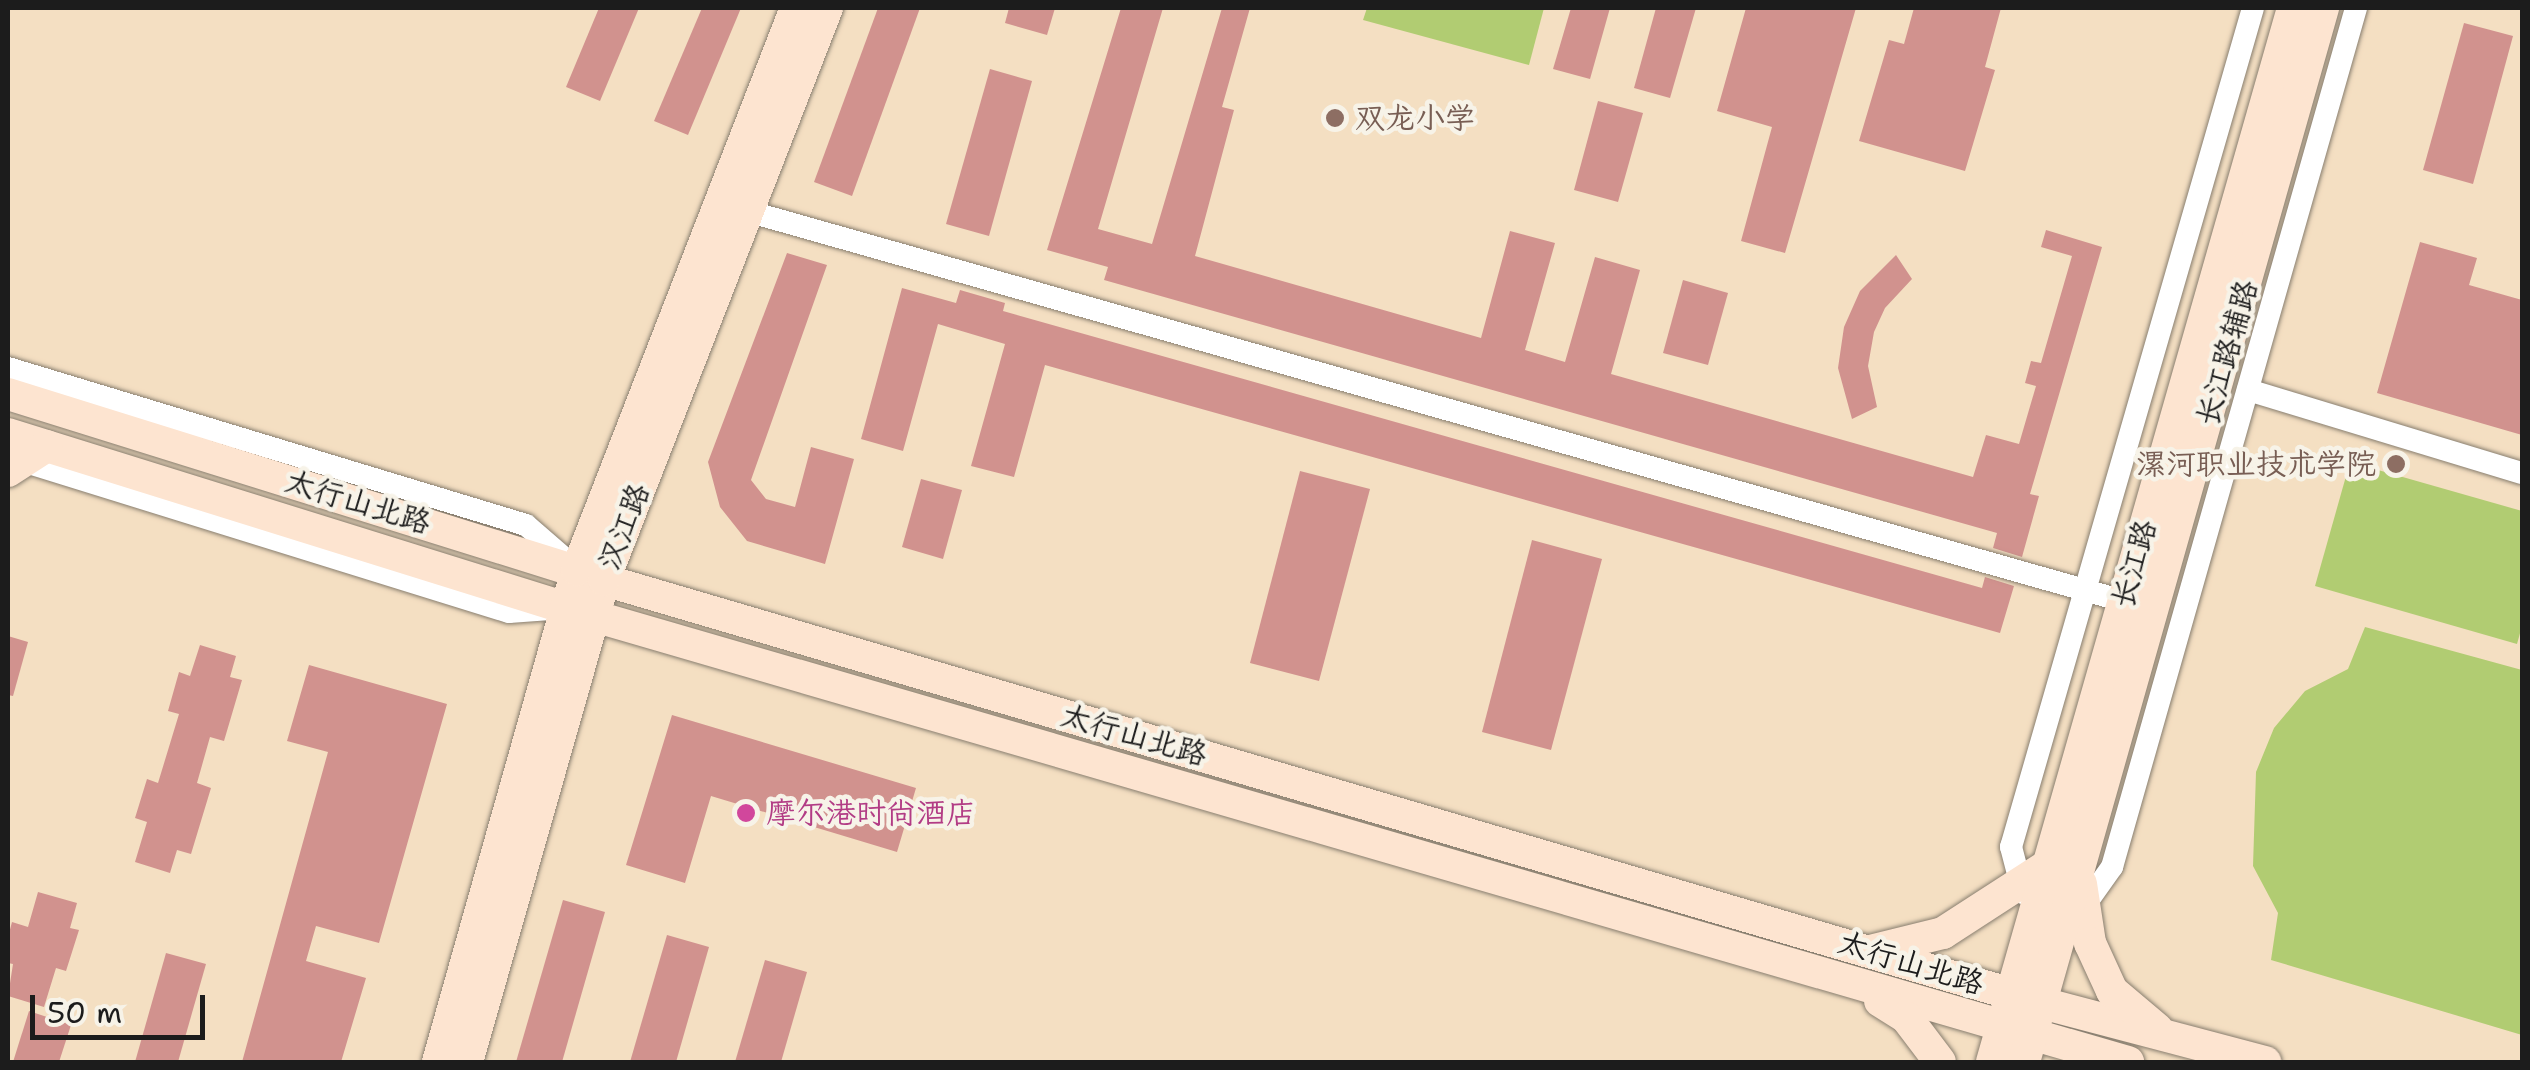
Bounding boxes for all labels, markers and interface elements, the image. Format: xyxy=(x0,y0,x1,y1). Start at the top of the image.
place label: 双龙小学 xyxy=(1355,100,1475,136)
marker: 双龙小学 xyxy=(1324,107,1346,129)
street label: 长江路辅路 xyxy=(2189,276,2265,430)
place label: 漯河职业技术学院 xyxy=(2136,446,2376,482)
marker: 漯河职业技术学院 xyxy=(2385,453,2407,475)
street label: 太行山北路 xyxy=(281,463,435,541)
street label: 汉江路 xyxy=(591,479,657,575)
street label: 长江路 xyxy=(2104,516,2164,612)
street label: 太行山北路 xyxy=(1057,697,1211,773)
place label: 摩尔港时尚酒店 xyxy=(766,795,976,831)
marker: 摩尔港时尚酒店 xyxy=(735,802,757,824)
street label: 太行山北路 xyxy=(1834,924,1988,1002)
scale bar xyxy=(35,975,210,1037)
text: 50 m xyxy=(47,992,122,1033)

